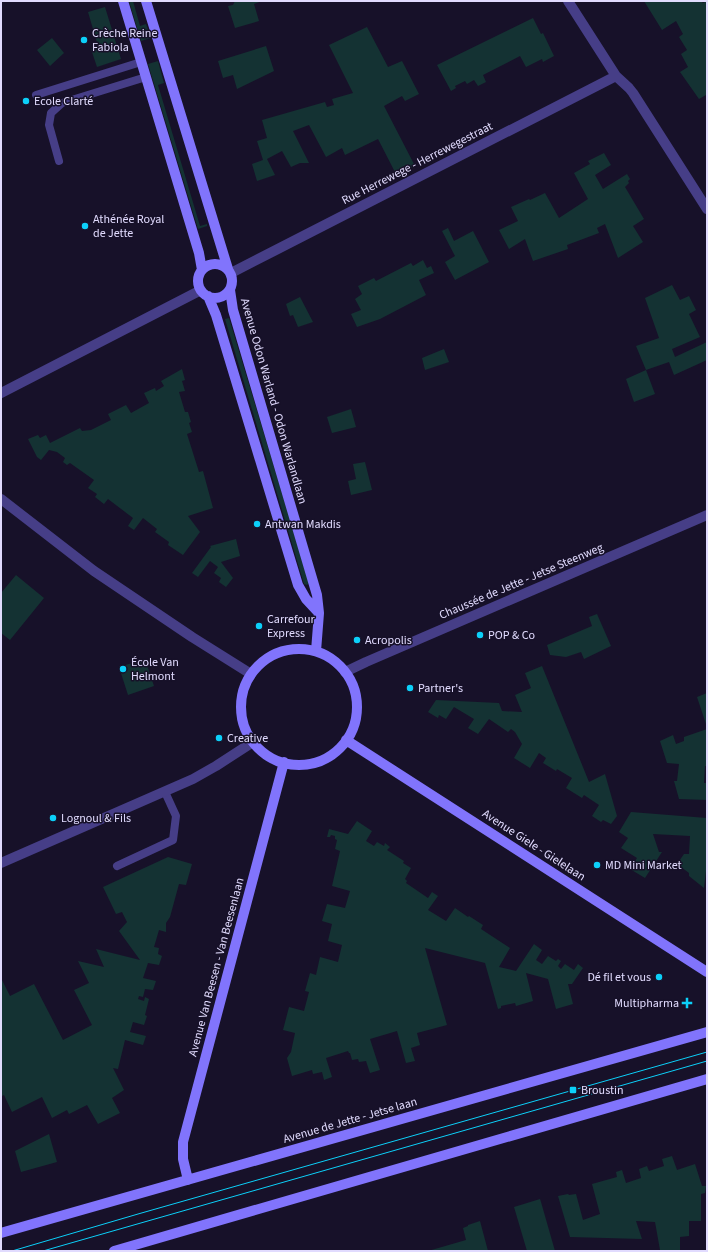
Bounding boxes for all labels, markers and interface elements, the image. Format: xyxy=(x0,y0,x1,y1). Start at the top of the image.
place label: Crèche Reine Fabiola xyxy=(92,25,157,56)
marker: Crèche Reine Fabiola xyxy=(79,35,89,45)
place label: Ecole Clarté xyxy=(34,93,93,110)
marker: Ecole Clarté xyxy=(21,96,31,106)
street label: Rue Herrewege - Herrewegestraat xyxy=(339,118,496,209)
place label: Athénée Royal de Jette xyxy=(93,211,164,242)
marker: Athénée Royal de Jette xyxy=(80,221,90,231)
street label: Avenue Odon Warland - Odon Warlandlaan xyxy=(236,296,311,506)
place label: Antwan Makdis xyxy=(265,516,341,533)
marker: Antwan Makdis xyxy=(252,519,262,529)
street label: Chaussée de Jette - Jetse Steenweg xyxy=(436,539,606,624)
place label: Carrefour Express xyxy=(267,611,315,642)
marker: Carrefour Express xyxy=(254,621,264,631)
place label: POP & Co xyxy=(488,627,535,644)
marker: POP & Co xyxy=(475,630,485,640)
place label: Acropolis xyxy=(365,632,412,649)
marker: Acropolis xyxy=(352,635,362,645)
place label: École Van Helmont xyxy=(131,654,179,685)
marker: École Van Helmont xyxy=(118,664,128,674)
place label: Partner's xyxy=(418,680,463,697)
marker: Partner's xyxy=(405,683,415,693)
place label: Creative xyxy=(227,730,268,747)
marker: Creative xyxy=(214,733,224,743)
street label: Avenue Giele - Gielelaan xyxy=(479,806,589,885)
place label: Lognoul & Fils xyxy=(61,810,131,827)
marker: Lognoul & Fils xyxy=(48,813,58,823)
place label: MD Mini Market xyxy=(605,857,682,874)
marker: MD Mini Market xyxy=(592,860,602,870)
street label: Avenue Van Beesen - Van Beesenlaan xyxy=(184,876,249,1058)
place label: Dé fil et vous xyxy=(587,969,651,986)
marker: Dé fil et vous xyxy=(654,972,664,982)
place label: Multipharma xyxy=(614,995,679,1012)
marker: Multipharma xyxy=(682,998,692,1008)
place label: Broustin xyxy=(581,1082,624,1099)
marker: Broustin xyxy=(568,1085,578,1095)
street label: Avenue de Jette - Jetse laan xyxy=(281,1093,419,1148)

